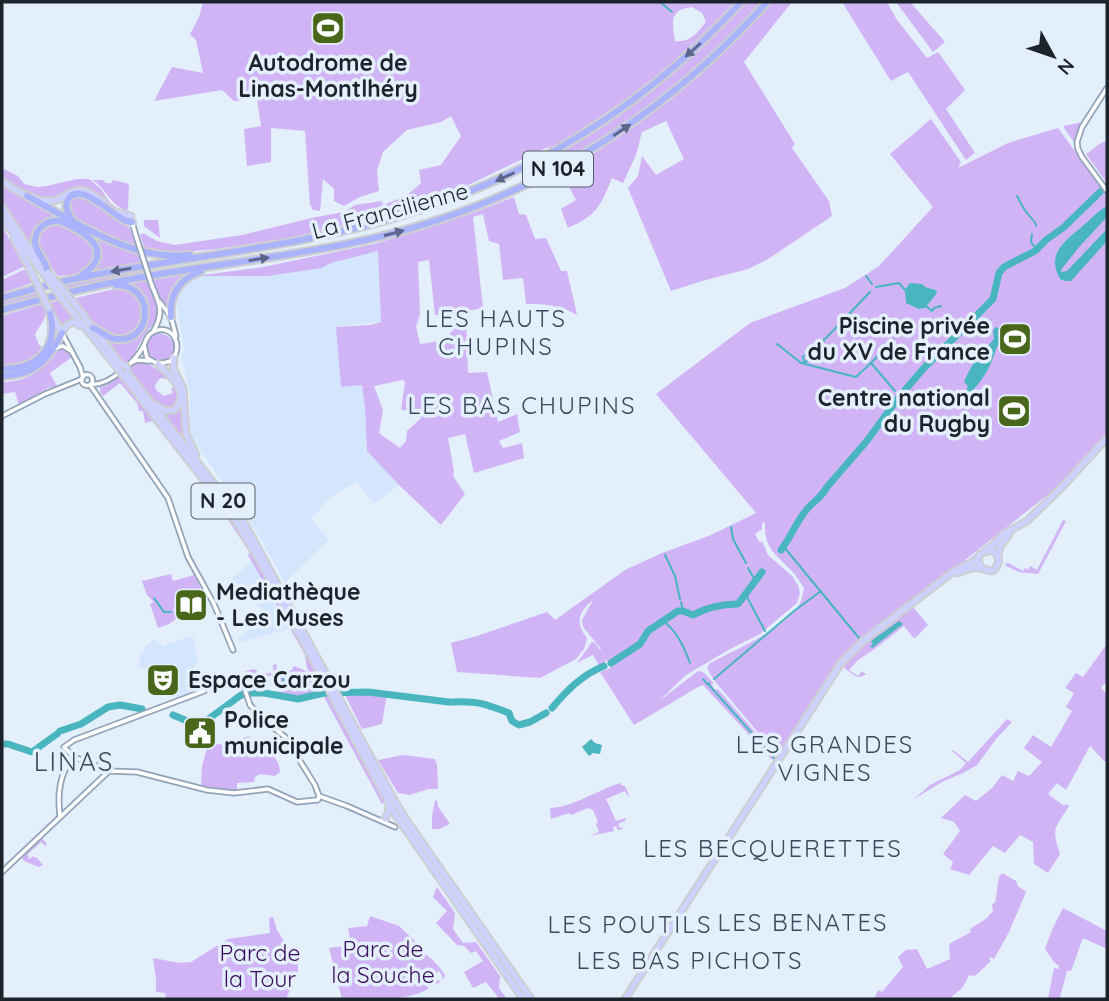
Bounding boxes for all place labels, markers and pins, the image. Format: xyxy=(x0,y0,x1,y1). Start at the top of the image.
sports icon: Autodrome de Linas-Montlhéry xyxy=(309,9,347,47)
place label: Autodrome de Linas-Montlhéry xyxy=(238,48,418,103)
place label: Piscine privée du XV de France xyxy=(808,311,990,366)
sports icon: Piscine privée du XV de France xyxy=(996,320,1034,358)
place label: Centre national du Rugby xyxy=(818,383,990,438)
sports icon: Centre national du Rugby xyxy=(995,392,1033,430)
place label: Mediathèque - Les Muses xyxy=(216,577,361,632)
library icon: Mediathèque - Les Muses xyxy=(172,586,210,624)
theatre icon: Espace Carzou xyxy=(144,661,182,699)
place label: Espace Carzou xyxy=(188,665,351,694)
place label: Police municipale xyxy=(224,705,344,760)
public building icon: Police municipale xyxy=(181,714,219,752)

